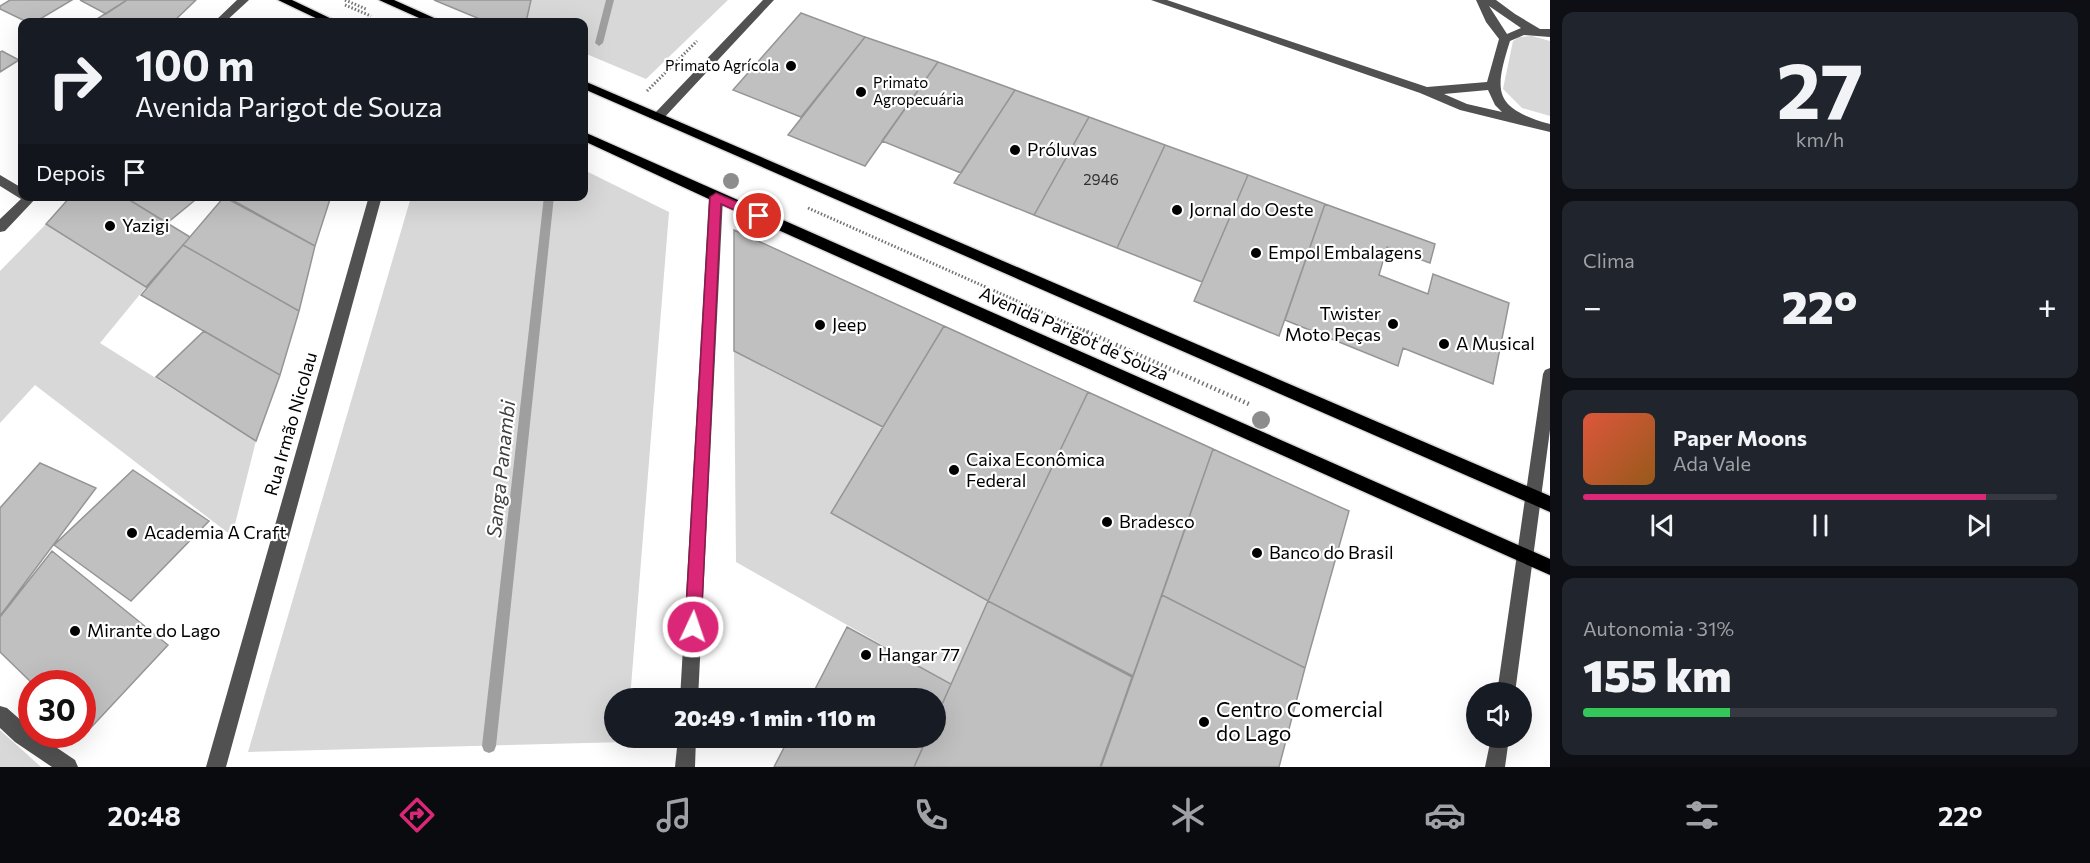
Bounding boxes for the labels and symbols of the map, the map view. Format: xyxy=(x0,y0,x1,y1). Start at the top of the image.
place label: Primato Agrícola xyxy=(665,56,779,74)
marker: Primato Agrícola xyxy=(784,59,798,73)
place label: Primato Agropecuária xyxy=(873,73,964,108)
marker: Primato Agropecuária xyxy=(854,85,868,99)
place label: Próluvas xyxy=(1027,138,1097,160)
marker: Próluvas xyxy=(1008,143,1022,157)
house number: 2946 xyxy=(1083,170,1119,188)
pin xyxy=(733,190,784,241)
place label: Jornal do Oeste xyxy=(1189,198,1314,220)
marker: Jornal do Oeste xyxy=(1170,203,1184,217)
place label: Yazigi xyxy=(122,214,169,236)
marker: Yazigi xyxy=(103,219,117,233)
place label: Empol Embalagens xyxy=(1268,241,1422,263)
marker: Empol Embalagens xyxy=(1249,246,1263,260)
street label: Avenida Parigot de Souza xyxy=(976,281,1173,385)
place label: Twister Moto Peças xyxy=(1285,302,1381,345)
place label: Jeep xyxy=(832,313,867,335)
marker: Twister Moto Peças xyxy=(1386,317,1400,331)
marker: Jeep xyxy=(813,318,827,332)
place label: A Musical xyxy=(1456,332,1535,354)
marker: A Musical xyxy=(1437,337,1451,351)
street label: Rua Irmão Nicolau xyxy=(259,349,321,498)
water label: Sanga Panambi xyxy=(481,398,519,539)
place label: Caixa Econômica Federal xyxy=(966,448,1105,491)
marker: Caixa Econômica Federal xyxy=(947,463,961,477)
place label: Bradesco xyxy=(1119,510,1195,532)
marker: Bradesco xyxy=(1100,515,1114,529)
place label: Academia A Craft xyxy=(144,521,287,543)
marker: Academia A Craft xyxy=(125,526,139,540)
place label: Banco do Brasil xyxy=(1269,541,1393,563)
marker: Banco do Brasil xyxy=(1250,546,1264,560)
position arrow xyxy=(661,595,725,659)
place label: Mirante do Lago xyxy=(87,619,220,641)
marker: Mirante do Lago xyxy=(68,624,82,638)
place label: Hangar 77 xyxy=(878,643,960,665)
marker: Hangar 77 xyxy=(859,648,873,662)
speed limit sign: 30 xyxy=(18,670,96,748)
place label: Centro Comercial do Lago xyxy=(1216,696,1383,745)
marker: Centro Comercial do Lago xyxy=(1197,715,1211,729)

